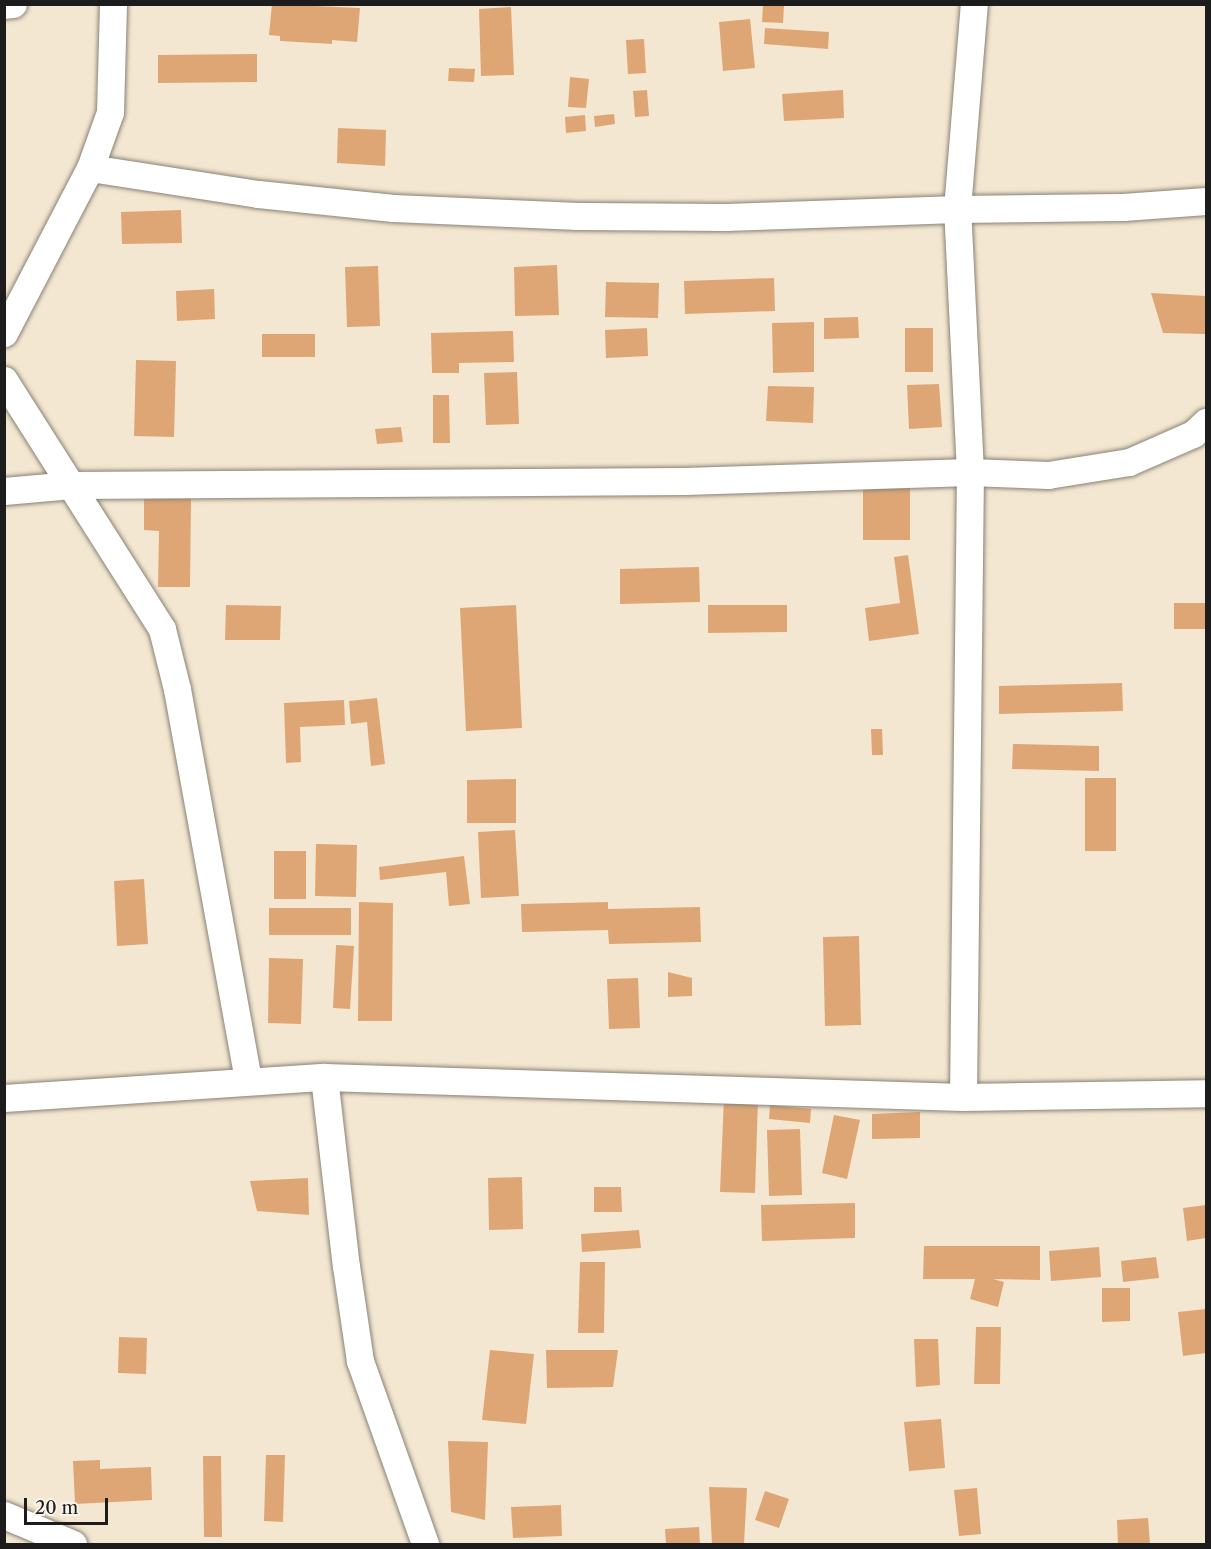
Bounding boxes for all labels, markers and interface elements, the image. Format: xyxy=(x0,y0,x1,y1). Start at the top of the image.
scale bar xyxy=(27,1486,111,1524)
text: 20 m xyxy=(35,1497,78,1519)

